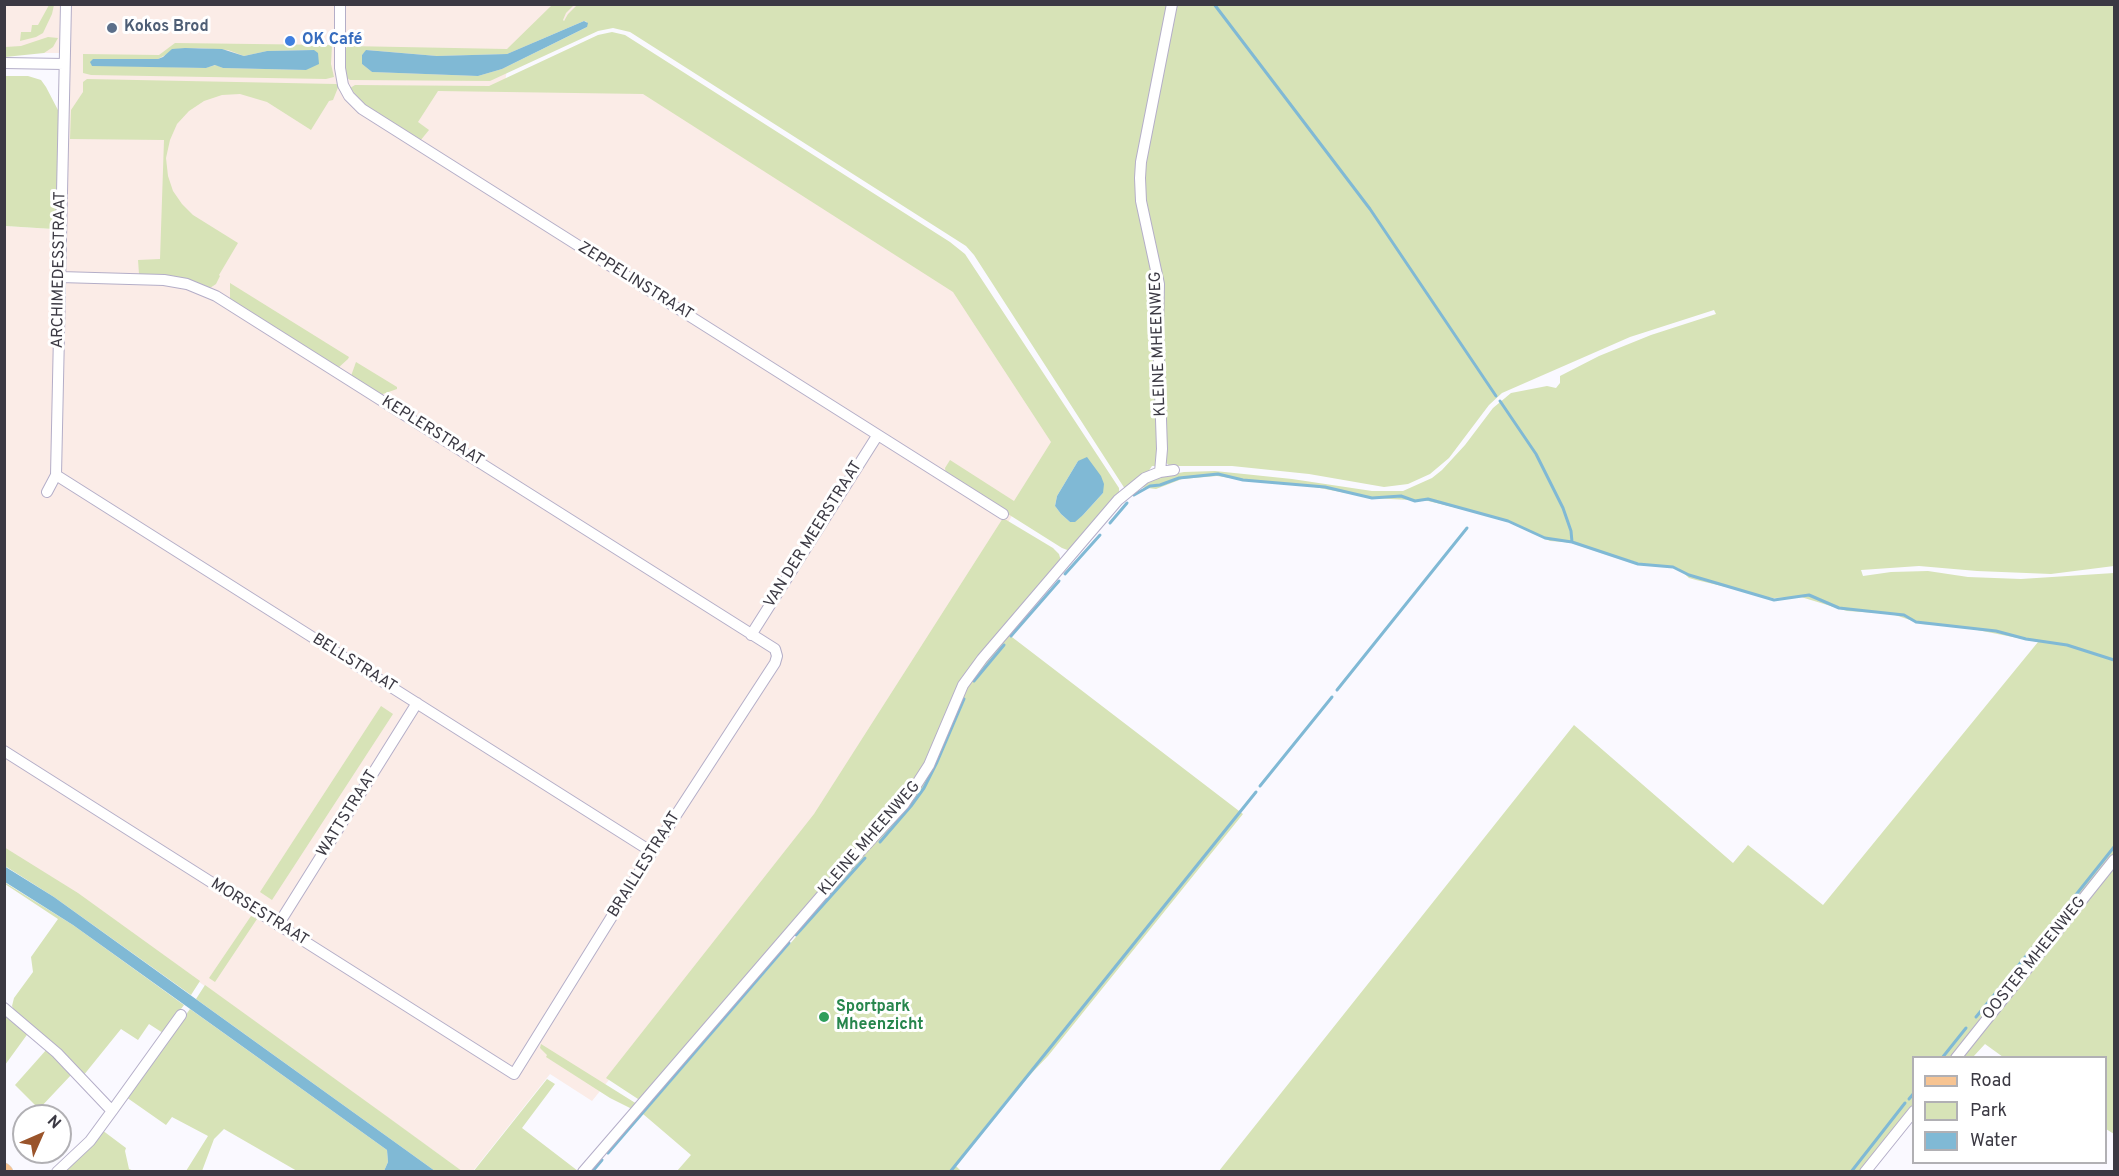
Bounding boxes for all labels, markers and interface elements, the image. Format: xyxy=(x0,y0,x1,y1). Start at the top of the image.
place label: Kokos Brod xyxy=(124,18,209,38)
marker: Kokos Brod xyxy=(105,21,119,35)
place label: OK Café xyxy=(302,31,362,51)
marker: OK Café xyxy=(283,34,297,48)
street label: ARCHIMEDESSTRAAT xyxy=(49,191,71,349)
street label: ZEPPELINSTRAAT xyxy=(574,239,696,325)
street label: KLEINE MHEENWEG xyxy=(1147,271,1171,417)
street label: KEPLERSTRAAT xyxy=(377,393,487,471)
street label: VAN DER MEERSTRAAT xyxy=(761,458,867,612)
street label: BELLSTRAAT xyxy=(308,630,400,698)
street label: WATTSTRAAT xyxy=(314,767,382,861)
street label: KLEINE MHEENWEG xyxy=(815,778,925,900)
street label: BRAILLESTRAAT xyxy=(605,809,685,921)
street label: MORSESTRAAT xyxy=(206,875,312,951)
street label: OOSTER MHEENWEG xyxy=(1979,893,2091,1025)
place label: Sportpark Mheenzicht xyxy=(836,998,924,1036)
marker: Sportpark Mheenzicht xyxy=(817,1010,831,1024)
legend xyxy=(1912,1056,2107,1164)
text: Road xyxy=(1970,1070,2012,1093)
text: Park xyxy=(1970,1100,2007,1123)
north arrow xyxy=(12,1104,72,1164)
text: N xyxy=(42,1112,64,1134)
text: Water xyxy=(1970,1130,2017,1153)

